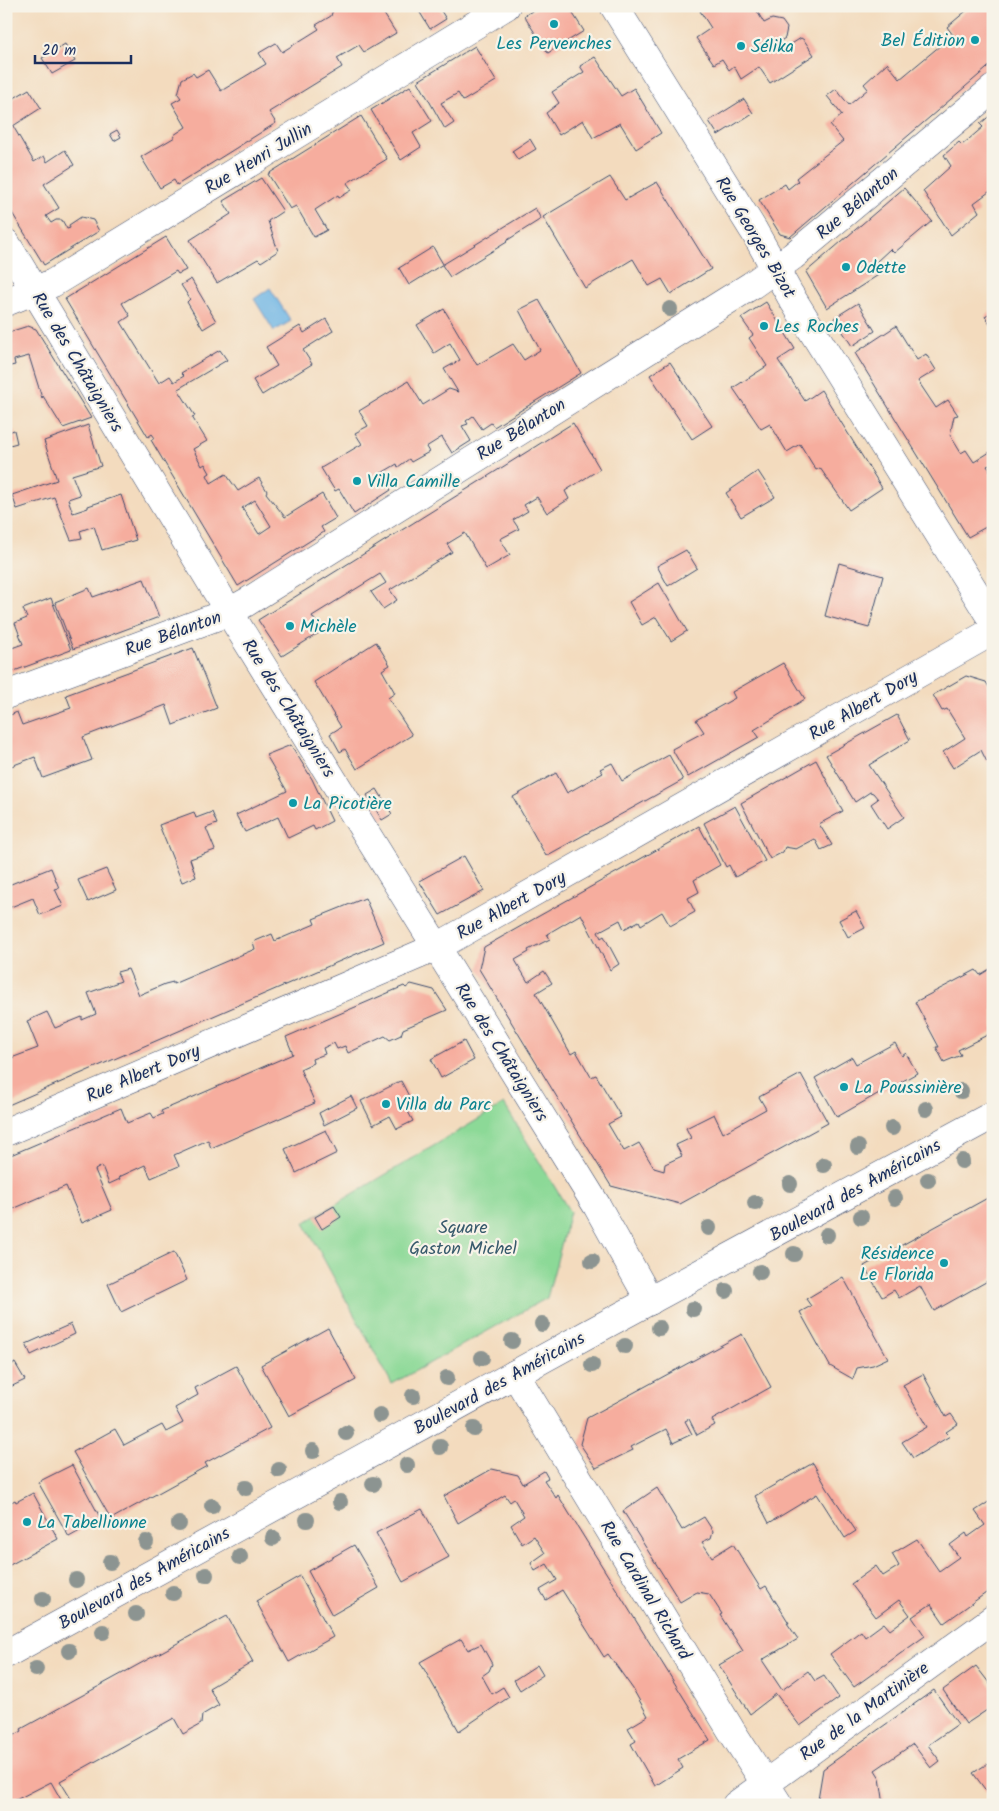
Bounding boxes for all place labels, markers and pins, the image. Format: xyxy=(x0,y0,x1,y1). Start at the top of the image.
marker: Les Pervenches xyxy=(548,18,560,30)
place label: Bel Édition xyxy=(881,27,965,56)
place label: Les Pervenches xyxy=(496,30,612,59)
place label: Sélika xyxy=(751,33,794,62)
marker: Bel Édition xyxy=(969,34,981,46)
marker: Sélika xyxy=(735,40,747,52)
place label: Odette xyxy=(856,254,906,283)
marker: Odette xyxy=(840,261,852,273)
place label: Les Roches xyxy=(774,313,859,342)
marker: Les Roches xyxy=(758,320,770,332)
place label: Villa Camille xyxy=(367,468,460,497)
marker: Villa Camille xyxy=(351,475,363,487)
place label: Michèle xyxy=(300,613,357,642)
marker: Michèle xyxy=(284,620,296,632)
place label: La Picotière xyxy=(303,790,392,819)
marker: La Picotière xyxy=(287,797,299,809)
place label: La Poussinière xyxy=(854,1074,962,1103)
marker: La Poussinière xyxy=(838,1081,850,1093)
place label: Villa du Parc xyxy=(396,1091,491,1120)
marker: Villa du Parc xyxy=(380,1098,392,1110)
place label: Résidence Le Florida xyxy=(859,1240,934,1290)
marker: Résidence Le Florida xyxy=(938,1257,950,1269)
place label: La Tabellionne xyxy=(37,1509,147,1538)
marker: La Tabellionne xyxy=(21,1516,33,1528)

